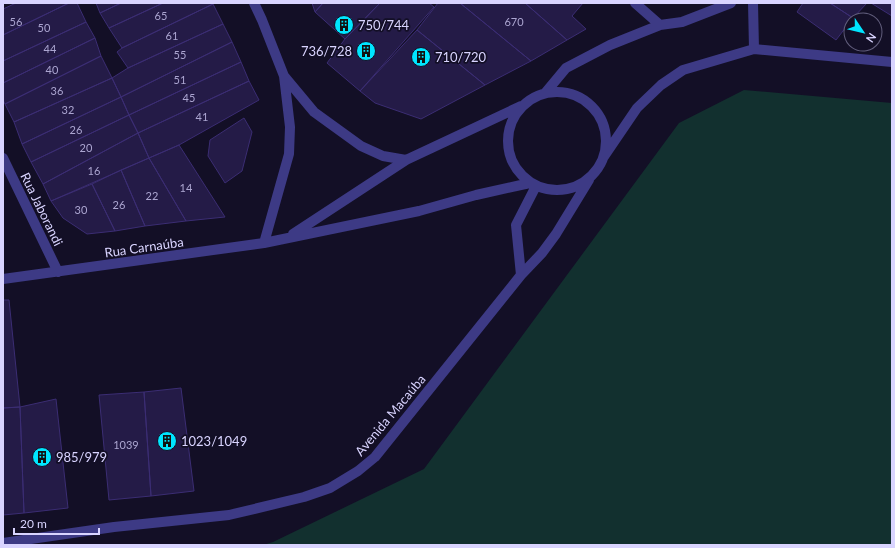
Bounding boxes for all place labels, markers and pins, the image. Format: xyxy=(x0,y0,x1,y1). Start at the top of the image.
building icon: 750/744 xyxy=(333,14,355,36)
place label: 750/744 xyxy=(358,17,410,33)
building icon: 736/728 xyxy=(355,40,377,62)
place label: 736/728 xyxy=(301,43,352,59)
building icon: 710/720 xyxy=(410,46,432,68)
place label: 710/720 xyxy=(435,49,487,65)
building icon: 1023/1049 xyxy=(156,430,178,452)
place label: 1023/1049 xyxy=(181,433,247,449)
building icon: 985/979 xyxy=(31,446,53,468)
place label: 985/979 xyxy=(56,449,107,465)

